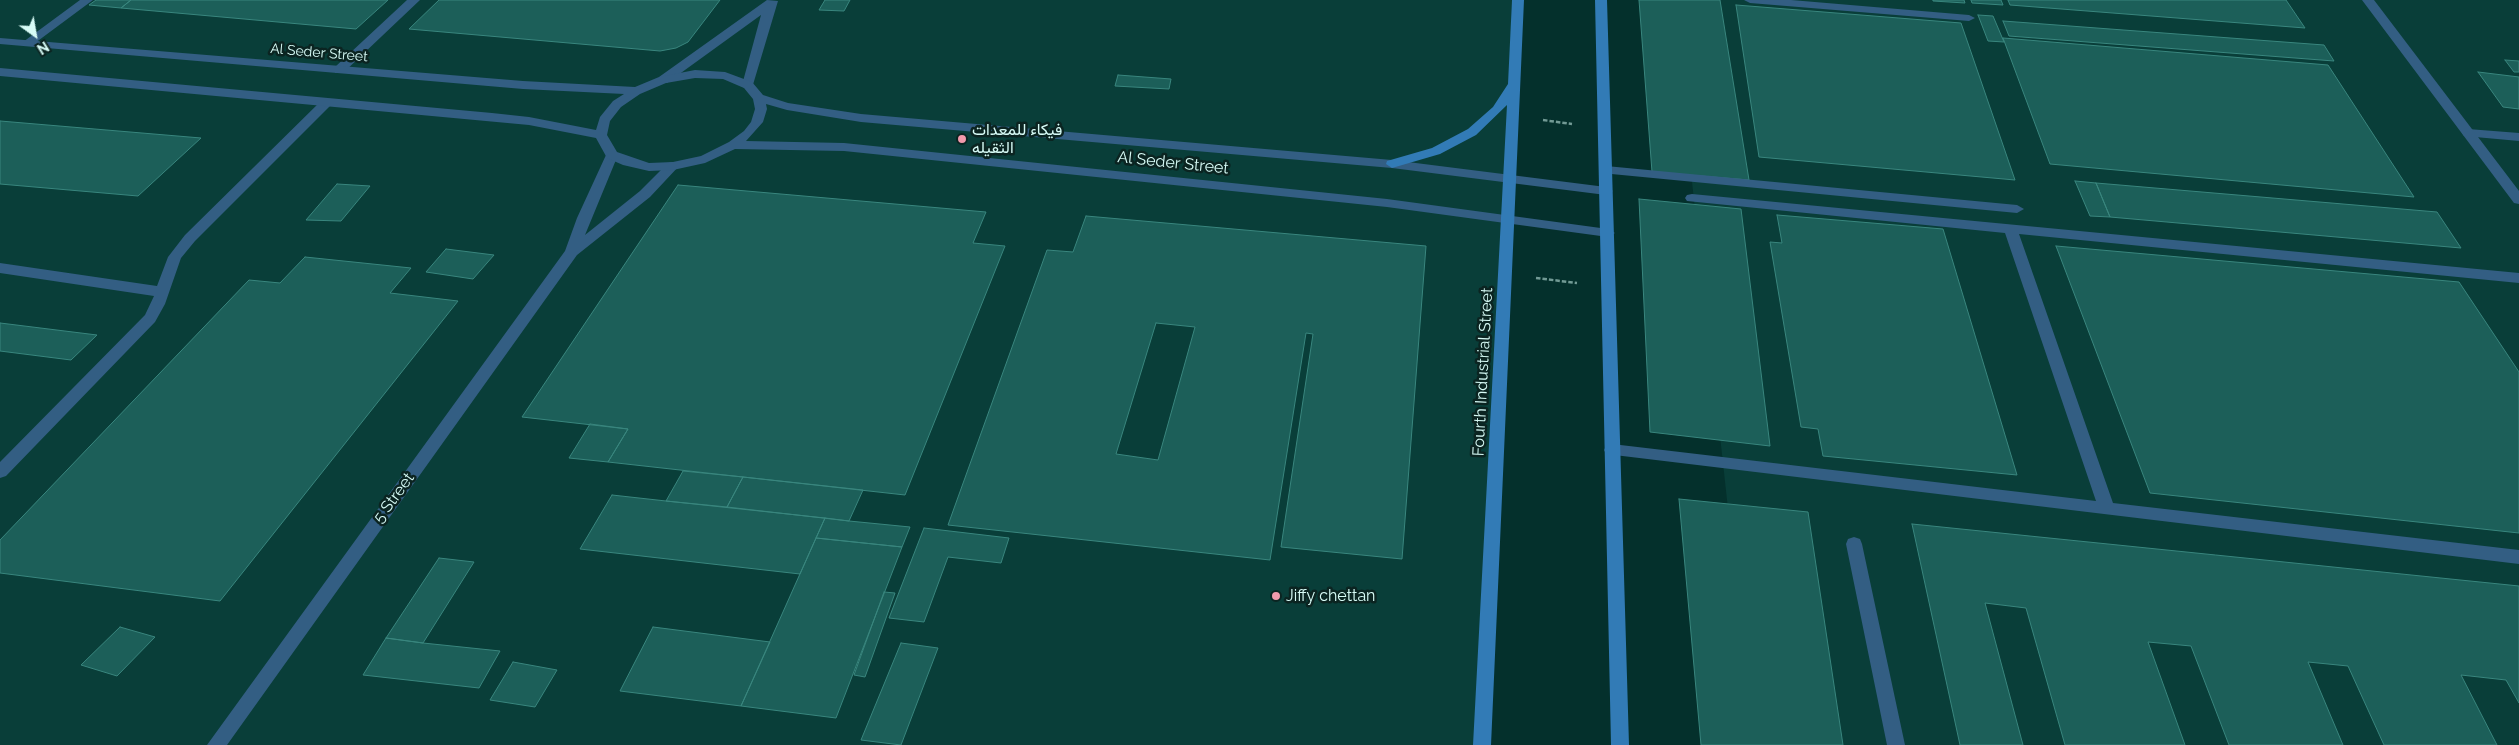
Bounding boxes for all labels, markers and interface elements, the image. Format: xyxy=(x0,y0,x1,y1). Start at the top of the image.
north arrow xyxy=(10,10,60,60)
text: N xyxy=(34,38,52,57)
street label: Al Seder Street xyxy=(270,40,368,66)
place label: فيكاء للمعدات الثقيله xyxy=(972,120,1062,158)
marker: فيكاء للمعدات الثقيله xyxy=(956,133,968,145)
street label: Al Seder Street xyxy=(1116,148,1230,178)
street label: Fourth Industrial Street xyxy=(1469,287,1497,457)
street label: 5 Street xyxy=(369,469,419,527)
place label: Jiffy chettan xyxy=(1286,586,1375,606)
marker: Jiffy chettan xyxy=(1270,590,1282,602)

